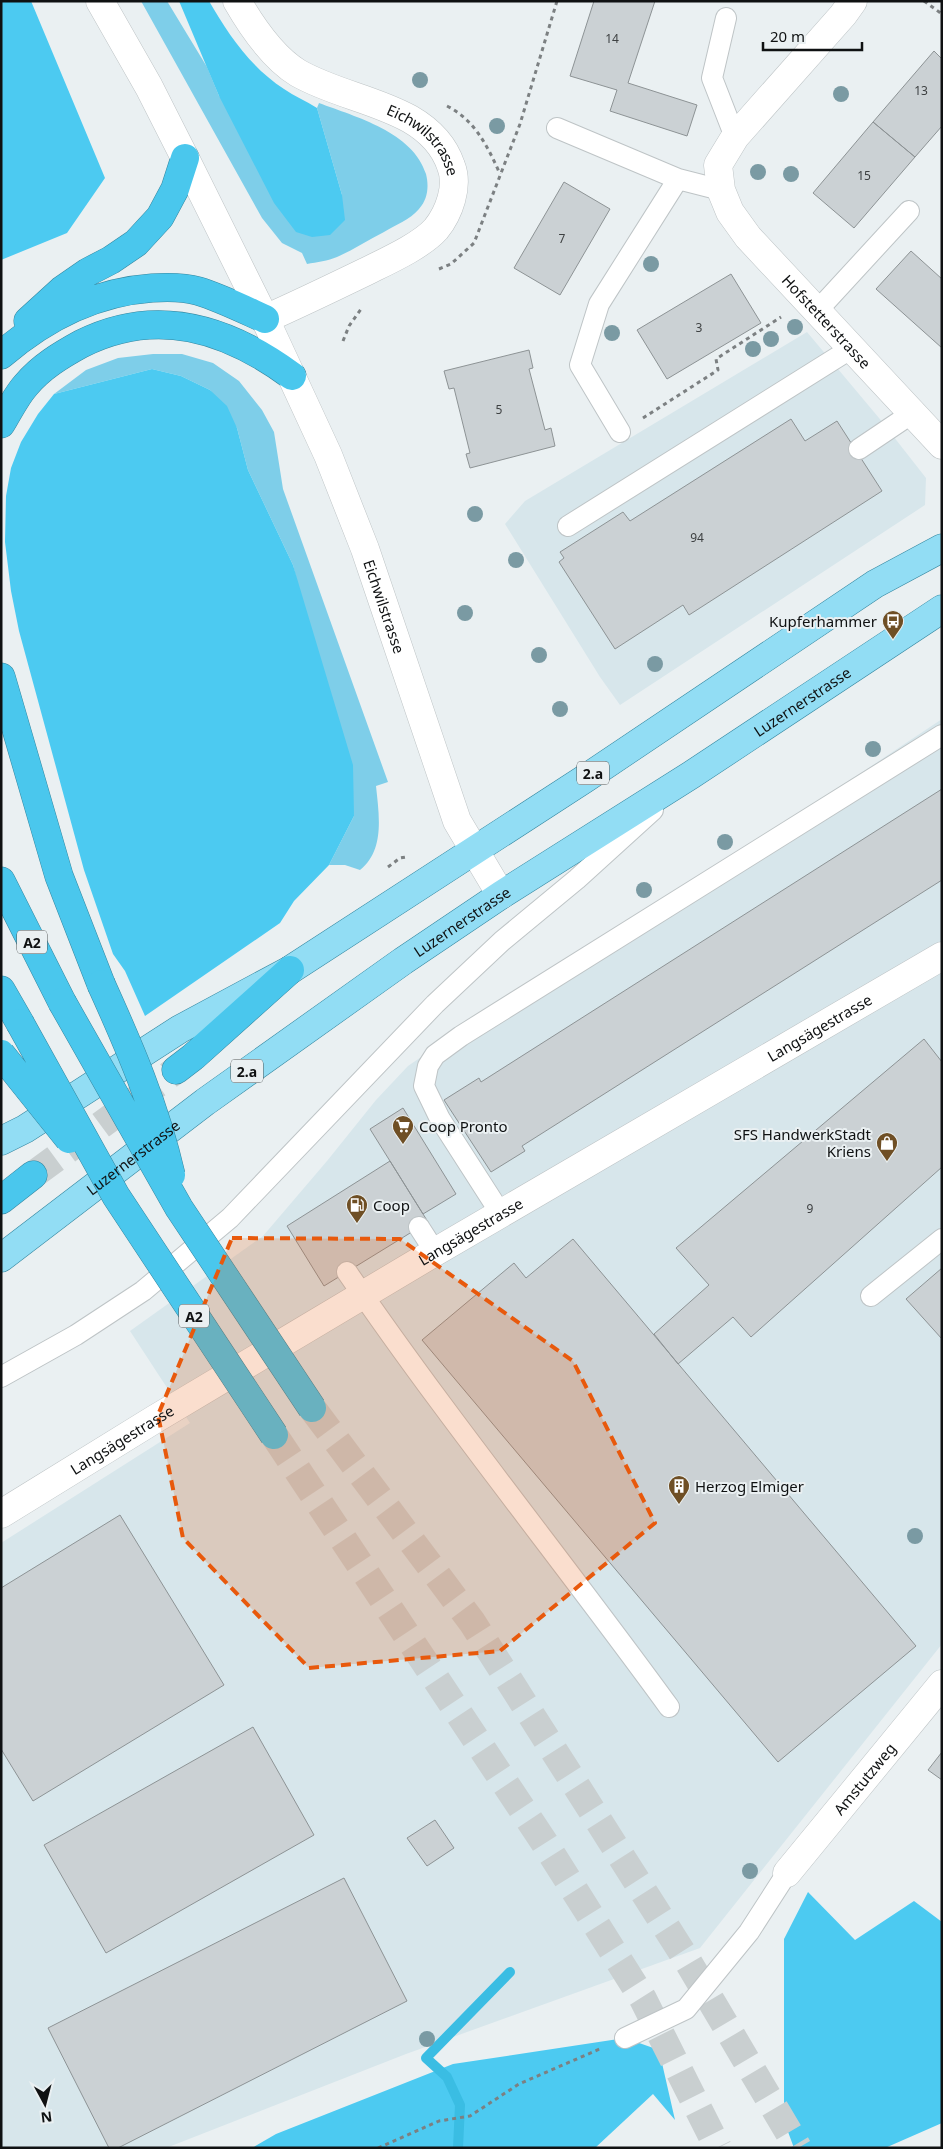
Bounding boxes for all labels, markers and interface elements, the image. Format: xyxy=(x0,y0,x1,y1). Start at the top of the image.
scale bar xyxy=(763,20,862,52)
text: 20 m xyxy=(770,26,805,46)
house number: 14 xyxy=(605,30,619,47)
house number: 13 xyxy=(914,82,928,99)
street label: Eichwilstrasse xyxy=(384,99,463,178)
house number: 15 xyxy=(857,167,871,184)
house number: 7 xyxy=(559,230,566,247)
street label: Hofstetterstrasse xyxy=(778,270,876,373)
house number: 3 xyxy=(696,319,703,336)
house number: 5 xyxy=(496,401,503,418)
house number: 94 xyxy=(690,529,704,546)
street label: Eichwilstrasse xyxy=(359,557,410,656)
bus stop icon: Kupferhammer xyxy=(881,609,905,640)
place label: Kupferhammer xyxy=(769,611,877,631)
street label: Luzernerstrasse xyxy=(750,662,855,741)
road number: 2.a xyxy=(577,761,609,784)
street label: Luzernerstrasse xyxy=(410,882,514,961)
road number: A2 xyxy=(17,930,47,954)
street label: Langsägestrasse xyxy=(763,989,875,1066)
road number: 2.a xyxy=(231,1060,263,1082)
supermarket icon: Coop Pronto xyxy=(391,1114,415,1145)
street label: Luzernerstrasse xyxy=(82,1115,184,1199)
place label: Coop Pronto xyxy=(419,1116,508,1136)
place label: SFS HandwerkStadt Kriens xyxy=(734,1124,872,1161)
shop icon: SFS HandwerkStadt Kriens xyxy=(875,1131,899,1162)
fuel station icon: Coop xyxy=(345,1193,369,1224)
street label: Langsägestrasse xyxy=(414,1193,526,1270)
place label: Coop xyxy=(373,1195,410,1215)
house number: 9 xyxy=(807,1200,814,1217)
road number: A2 xyxy=(179,1304,209,1328)
street label: Langsägestrasse xyxy=(66,1400,177,1479)
building icon: Herzog Elmiger xyxy=(667,1474,691,1505)
place label: Herzog Elmiger xyxy=(695,1476,804,1496)
street label: Amstutzweg xyxy=(829,1738,900,1819)
north arrow xyxy=(20,2079,70,2129)
text: N xyxy=(40,2107,53,2128)

